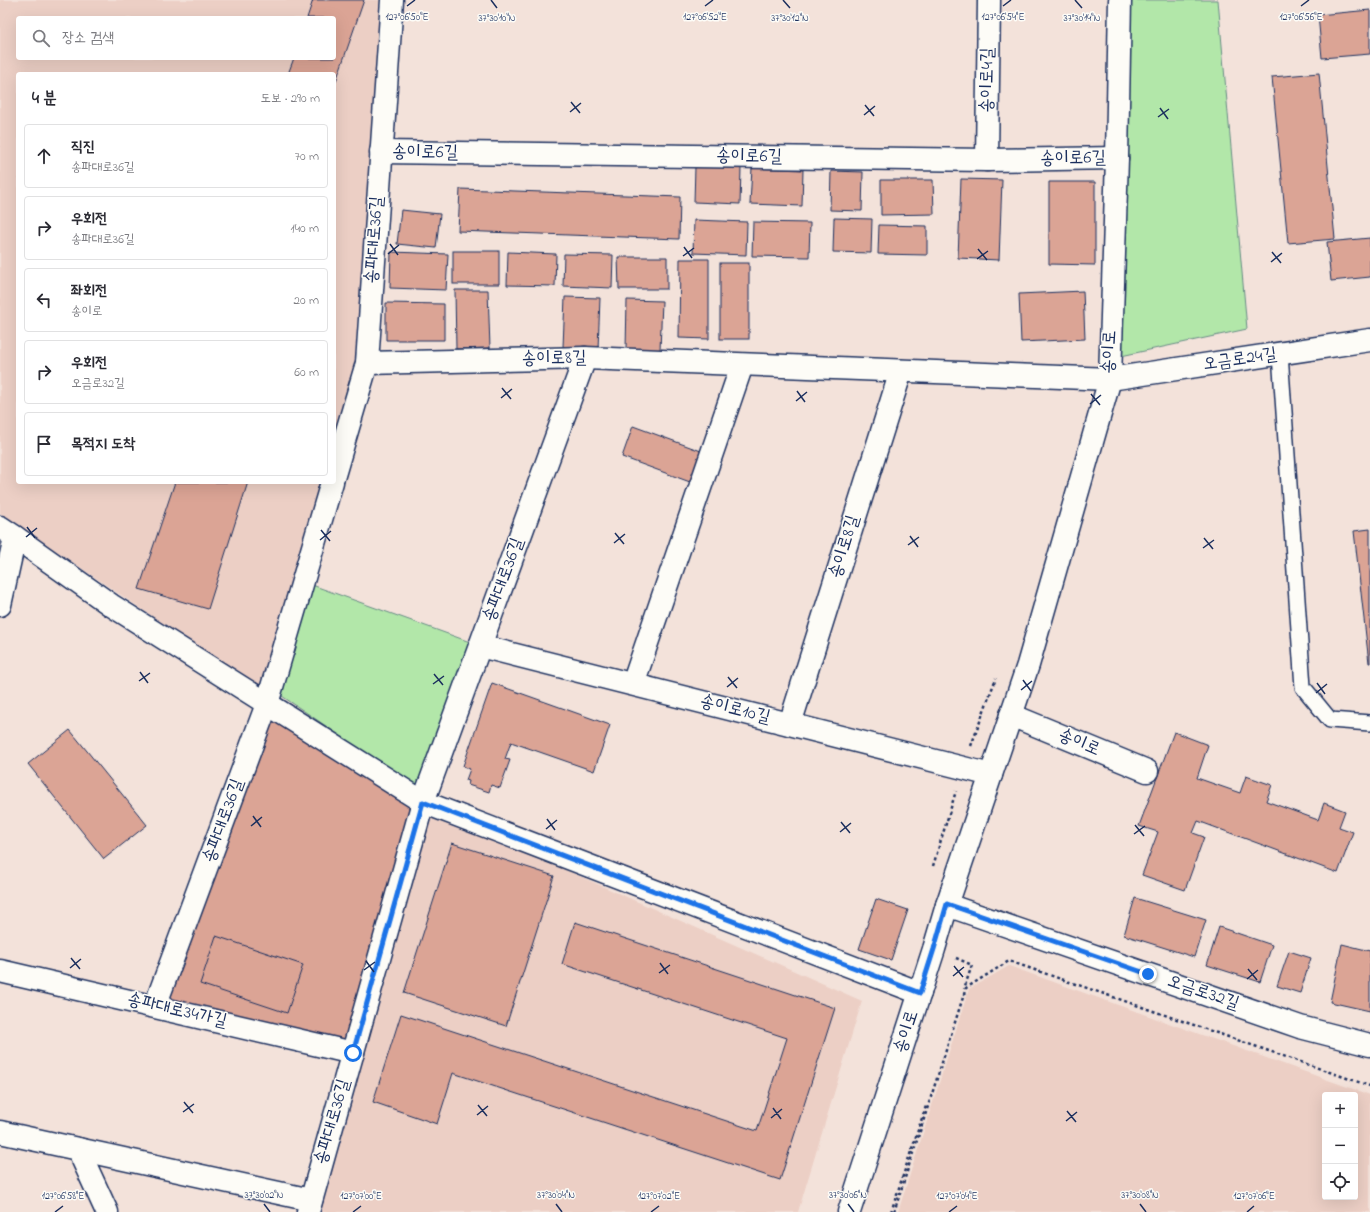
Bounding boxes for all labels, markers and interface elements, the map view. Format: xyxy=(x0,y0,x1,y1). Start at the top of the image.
text: 127°06'50"E xyxy=(385,10,429,25)
text: 127°06'52"E xyxy=(683,10,727,25)
text: 127°06'54"E xyxy=(982,10,1024,25)
text: 127°06'56"E xyxy=(1279,10,1323,25)
text: 37°30'10"N xyxy=(478,11,516,26)
text: 37°30'12"N xyxy=(771,11,809,26)
text: 37°30'14"N xyxy=(1064,11,1101,26)
search box xyxy=(16,16,336,60)
icon: search xyxy=(30,27,52,49)
text: 장소 검색 xyxy=(62,27,114,49)
street label: 송이로4길 xyxy=(974,47,1002,113)
text: 4 분 xyxy=(32,86,57,111)
text: 도보 · 290 m xyxy=(260,89,320,108)
text: 직진 xyxy=(71,136,95,158)
street label: 송이로6길 xyxy=(392,139,459,167)
street label: 송이로6길 xyxy=(716,143,783,171)
icon: ahead xyxy=(33,145,55,167)
street label: 송이로6길 xyxy=(1040,145,1107,173)
text: 70 m xyxy=(295,147,319,166)
text: 송파대로36길 xyxy=(71,158,134,177)
street label: 송파대로36길 xyxy=(359,195,391,285)
text: 우회전 xyxy=(71,208,107,230)
icon: right xyxy=(33,217,55,239)
text: 140 m xyxy=(291,219,319,238)
text: 송파대로36길 xyxy=(71,230,134,249)
text: 좌회전 xyxy=(71,280,107,302)
icon: left xyxy=(33,289,55,311)
text: 20 m xyxy=(294,291,319,310)
text: 송이로 xyxy=(71,302,102,321)
street label: 송이로 xyxy=(1096,330,1124,374)
street label: 오금로24길 xyxy=(1201,342,1279,378)
street label: 송이로8길 xyxy=(521,345,587,373)
text: 우회전 xyxy=(71,352,107,374)
icon: right xyxy=(33,361,55,383)
text: 60 m xyxy=(294,363,319,382)
text: 오금로32길 xyxy=(71,374,125,393)
icon: arrive xyxy=(33,433,55,455)
text: 목적지 도착 xyxy=(71,433,135,455)
street label: 송이로8길 xyxy=(823,512,867,582)
street label: 송파대로36길 xyxy=(477,534,531,626)
street label: 송이로10길 xyxy=(697,689,773,731)
street label: 송이로 xyxy=(1054,723,1104,763)
street label: 송파대로36길 xyxy=(197,775,251,867)
route end xyxy=(1139,965,1157,983)
street label: 오금로32길 xyxy=(1164,969,1243,1018)
street label: 송파대로34가길 xyxy=(124,987,230,1035)
street label: 송이로 xyxy=(888,1007,926,1057)
route start xyxy=(344,1044,362,1062)
street label: 송파대로36길 xyxy=(308,1076,358,1168)
map controls xyxy=(1322,1092,1358,1200)
button: + xyxy=(1322,1092,1358,1128)
button: − xyxy=(1322,1128,1358,1164)
button: locate xyxy=(1322,1164,1358,1200)
text: 37°30'02"N xyxy=(245,1188,284,1203)
text: 37°30'04"N xyxy=(537,1188,575,1203)
text: 37°30'06"N xyxy=(829,1188,867,1203)
text: 37°30'08"N xyxy=(1121,1188,1159,1203)
text: 127°06'58"E xyxy=(42,1189,84,1204)
text: 127°07'00"E xyxy=(340,1189,382,1204)
text: 127°07'02"E xyxy=(638,1189,680,1204)
text: 127°07'04"E xyxy=(936,1189,978,1204)
text: 127°07'06"E xyxy=(1233,1189,1275,1204)

